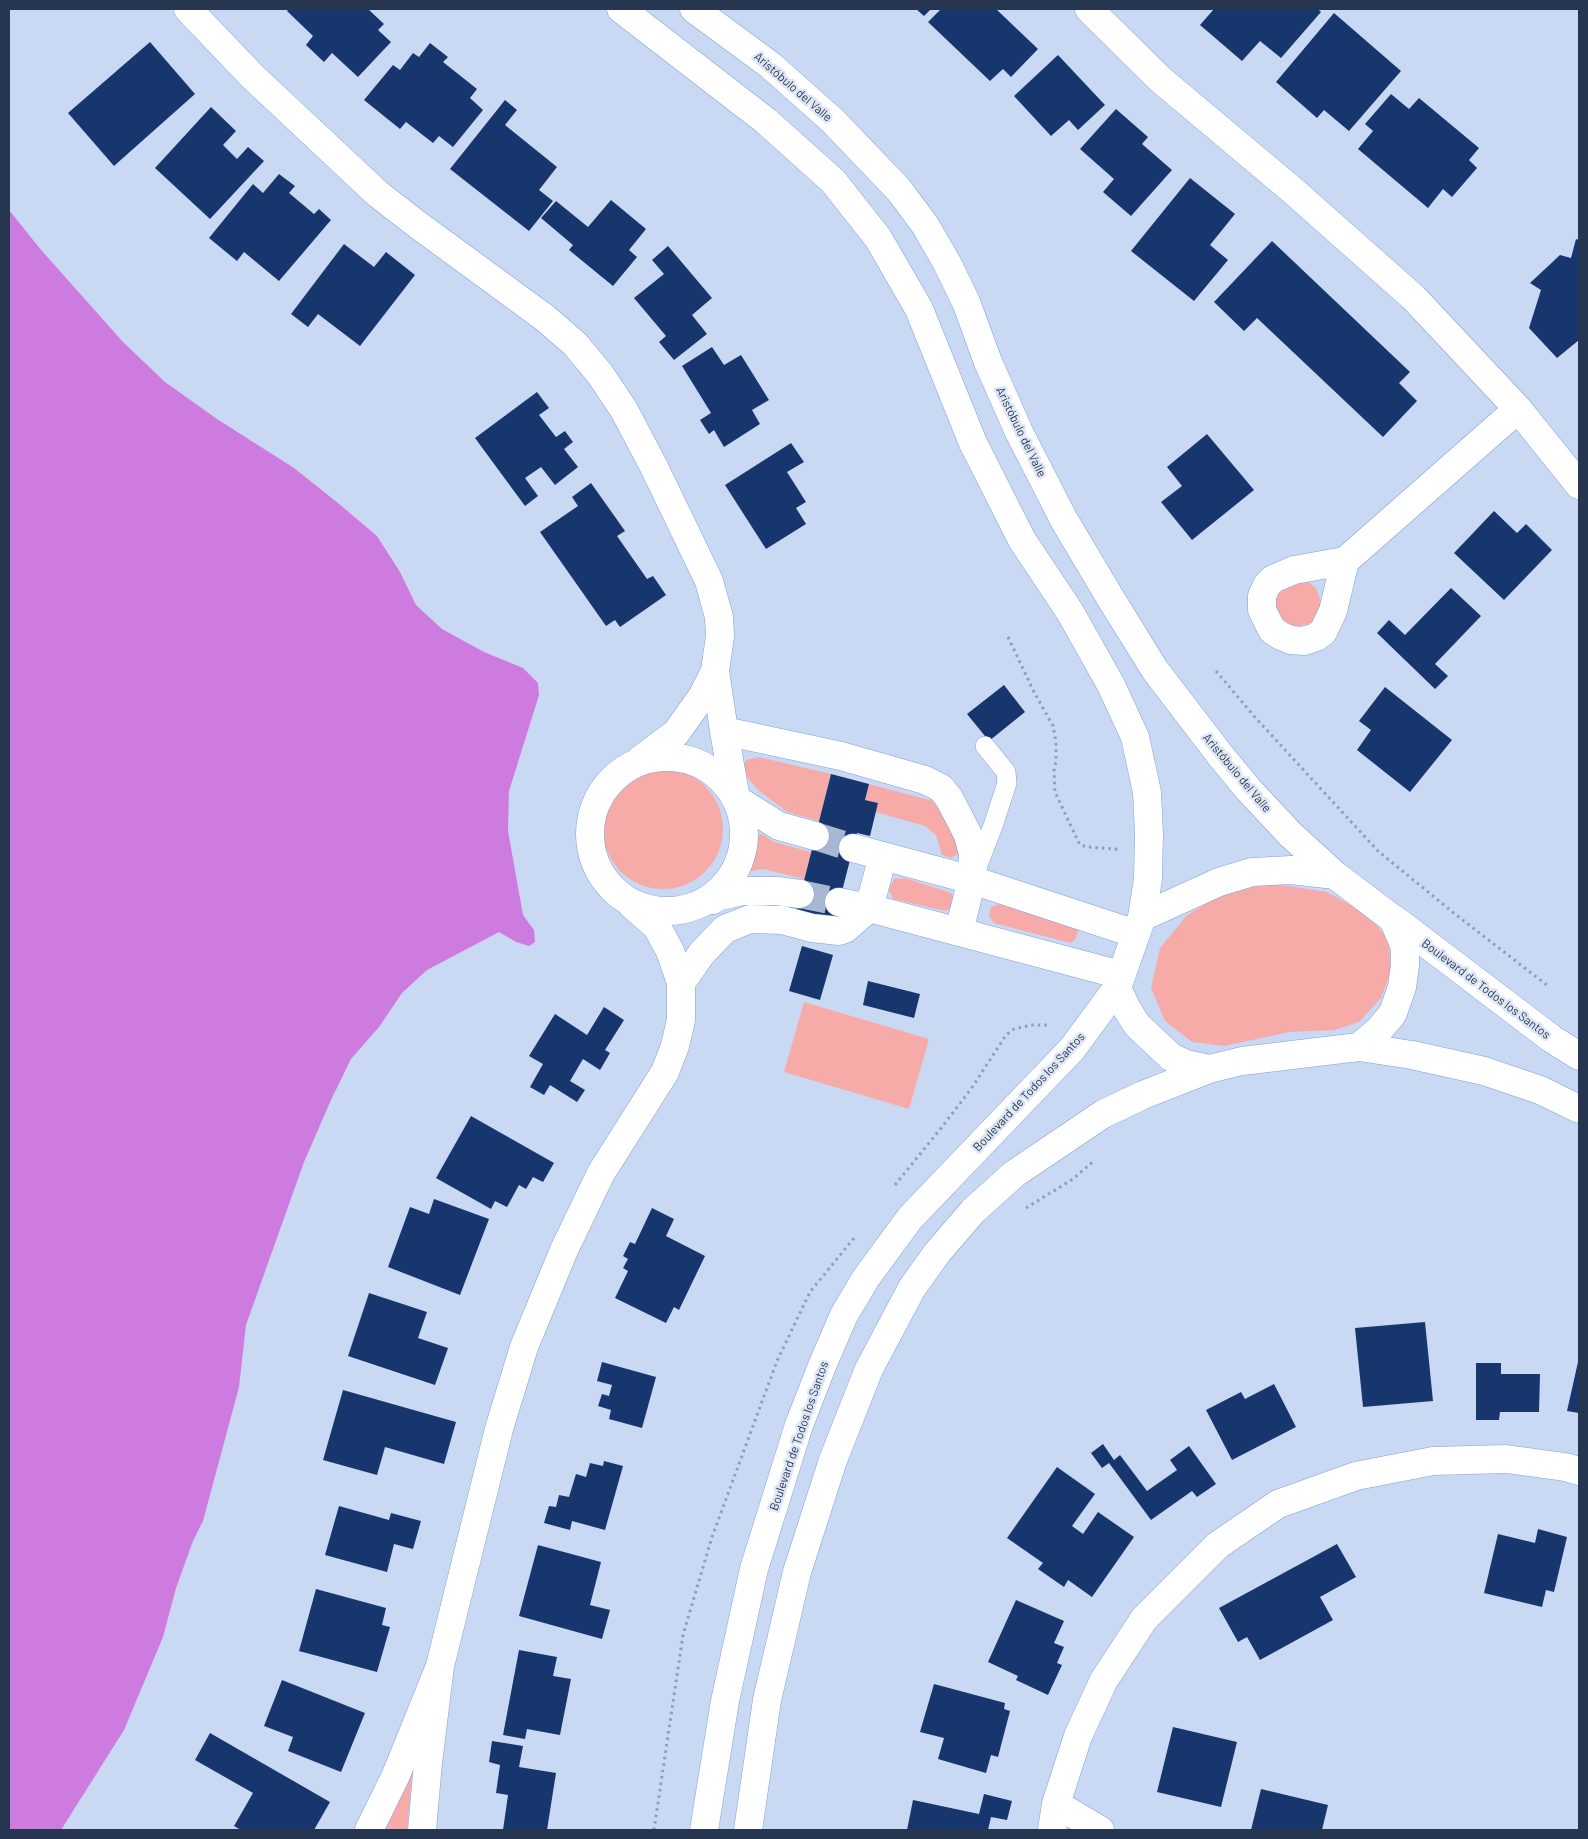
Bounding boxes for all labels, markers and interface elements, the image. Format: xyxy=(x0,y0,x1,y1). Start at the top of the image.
street label: Aristóbulo del Valle xyxy=(751,49,835,125)
street label: Aristóbulo del Valle xyxy=(993,385,1049,479)
street label: Aristóbulo del Valle xyxy=(1200,731,1274,815)
street label: Boulevard de Todos los Santos xyxy=(1419,936,1553,1042)
street label: Boulevard de Todos los Santos xyxy=(970,1030,1088,1154)
street label: Boulevard de Todos los Santos xyxy=(767,1359,831,1513)

